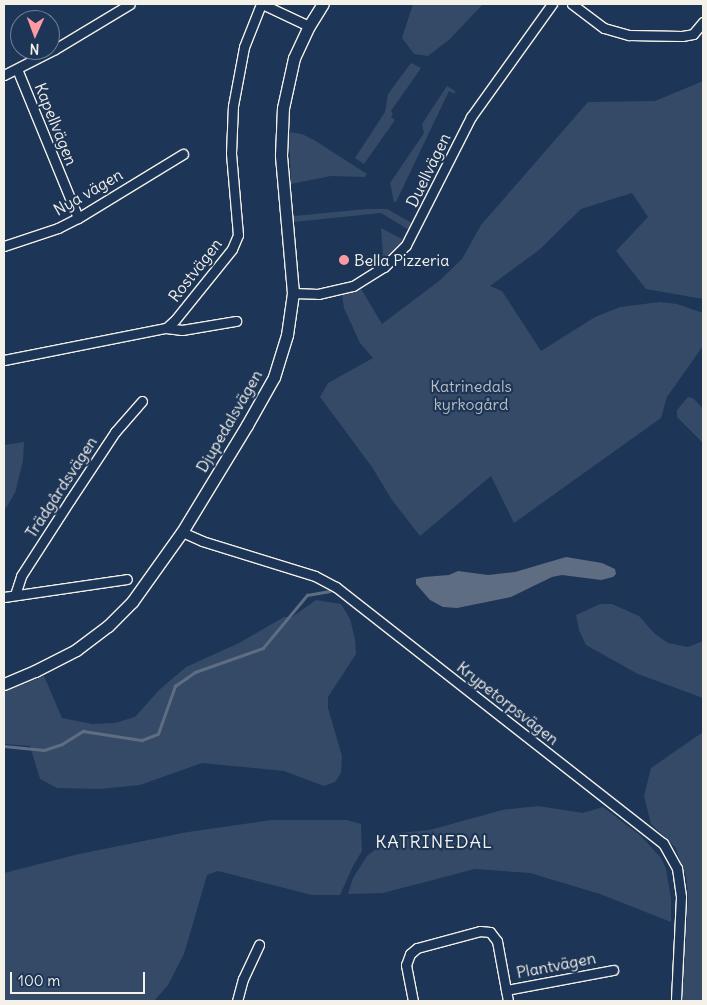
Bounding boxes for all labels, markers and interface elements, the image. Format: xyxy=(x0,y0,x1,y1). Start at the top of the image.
north arrow xyxy=(10,10,60,60)
text: N xyxy=(29,40,40,58)
street label: Kapellvägen xyxy=(31,80,81,168)
street label: Duellvägen xyxy=(402,130,454,210)
street label: Nya vägen xyxy=(50,165,126,219)
street label: Rostvägen xyxy=(164,234,226,306)
place label: Bella Pizzeria xyxy=(354,250,449,270)
marker: Bella Pizzeria xyxy=(338,254,350,266)
street label: Djupedalsvägen xyxy=(192,366,266,476)
park label: Katrinedals kyrkogård xyxy=(430,376,512,414)
street label: Trädgårdsvägen xyxy=(21,433,101,541)
street label: Krypetorpsvägen xyxy=(453,657,563,749)
district label: KATRINEDAL xyxy=(374,831,494,853)
street label: Plantvägen xyxy=(515,948,597,982)
scale bar xyxy=(12,962,148,994)
text: 100 m xyxy=(18,971,60,990)

